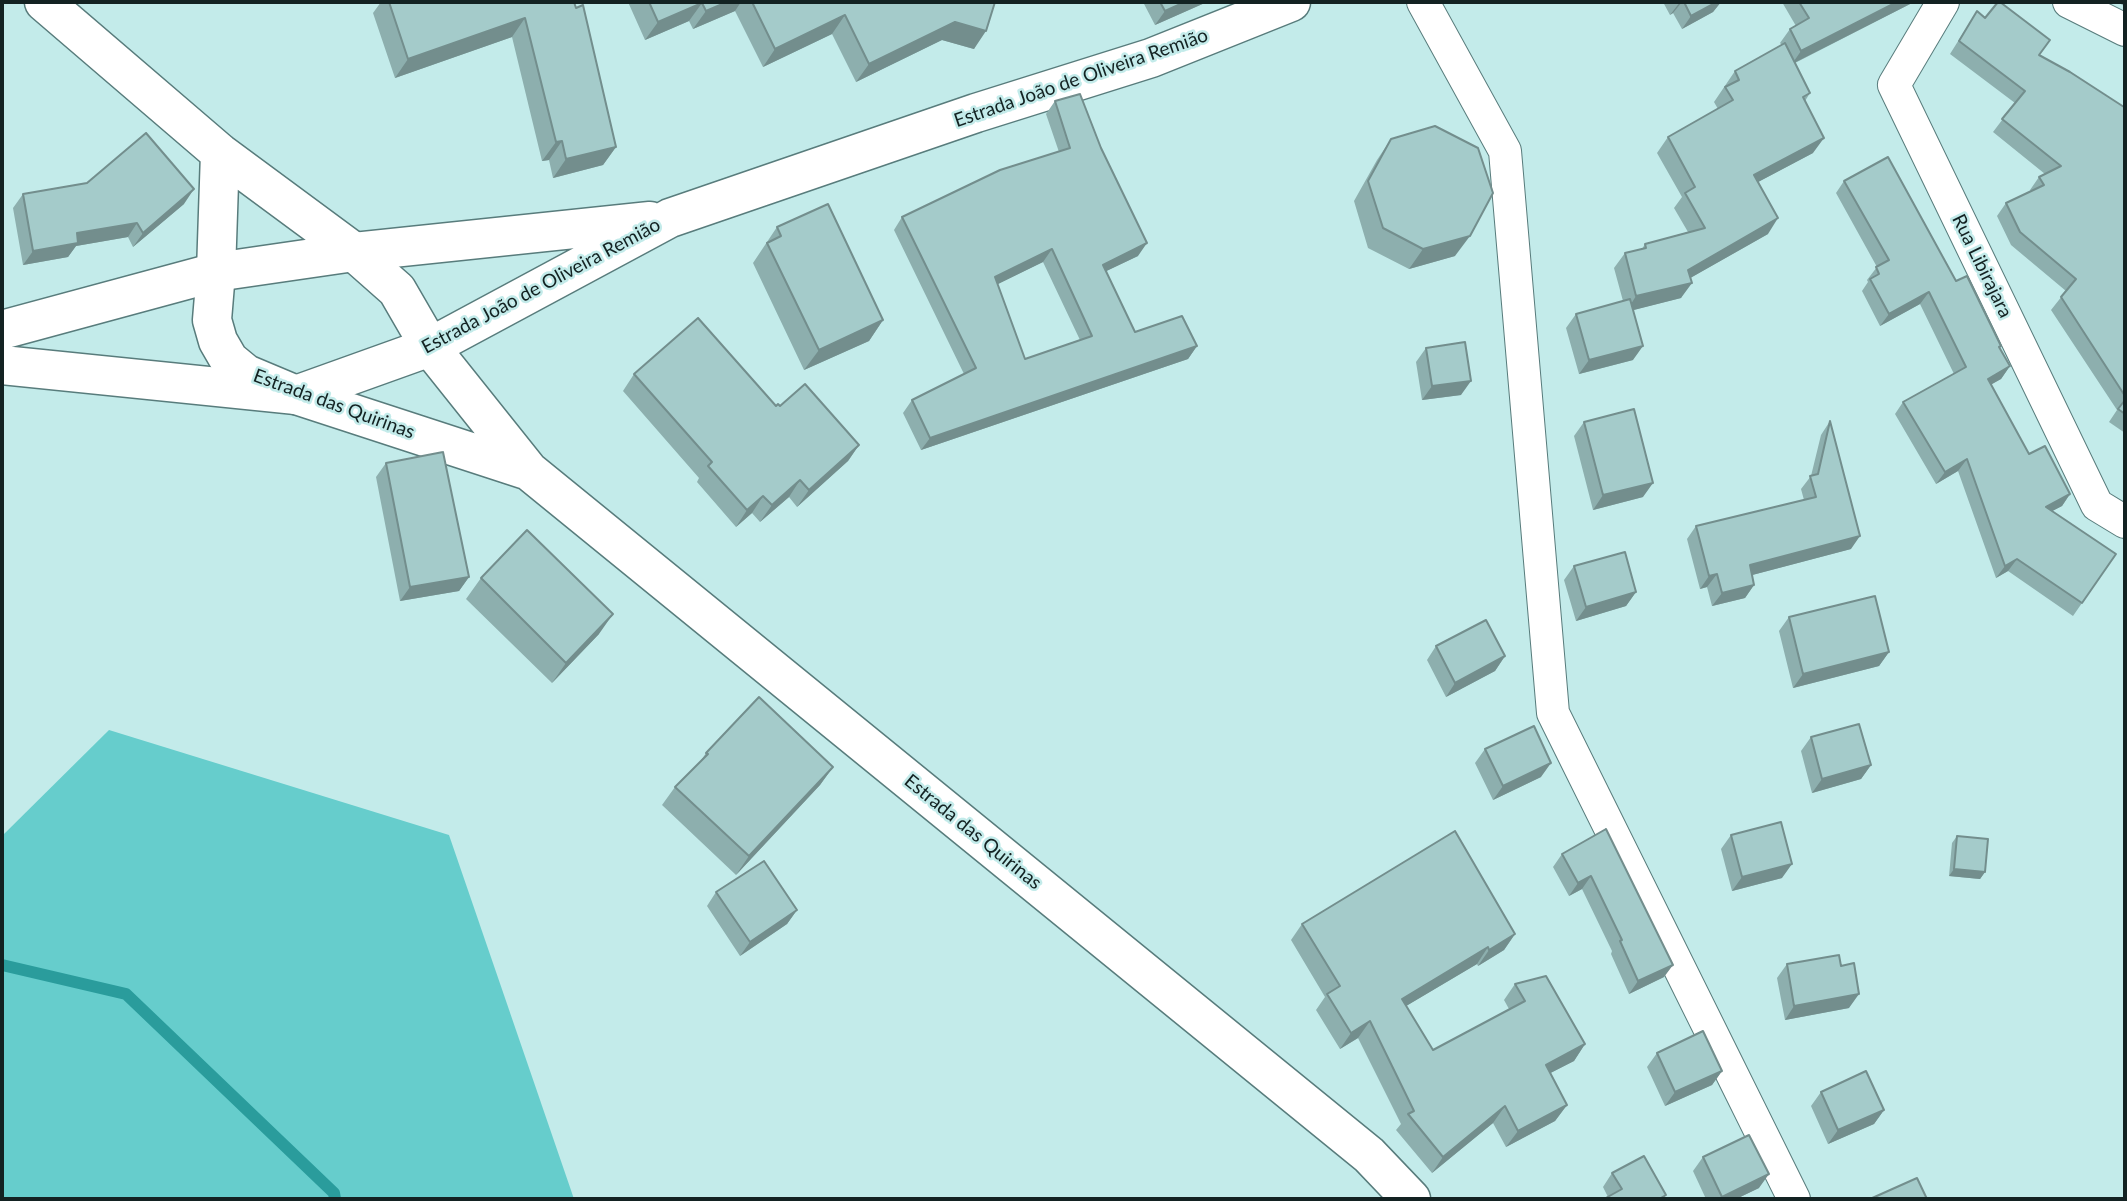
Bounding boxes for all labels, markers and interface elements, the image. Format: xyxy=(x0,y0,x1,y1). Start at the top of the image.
street label: Estrada João de Oliveira Remião xyxy=(951,24,1211,132)
street label: Rua Libirajara xyxy=(1947,211,2017,321)
street label: Estrada João de Oliveira Remião xyxy=(418,213,664,359)
street label: Estrada das Quirinas xyxy=(250,364,418,444)
street label: Estrada das Quirinas xyxy=(900,770,1046,894)

